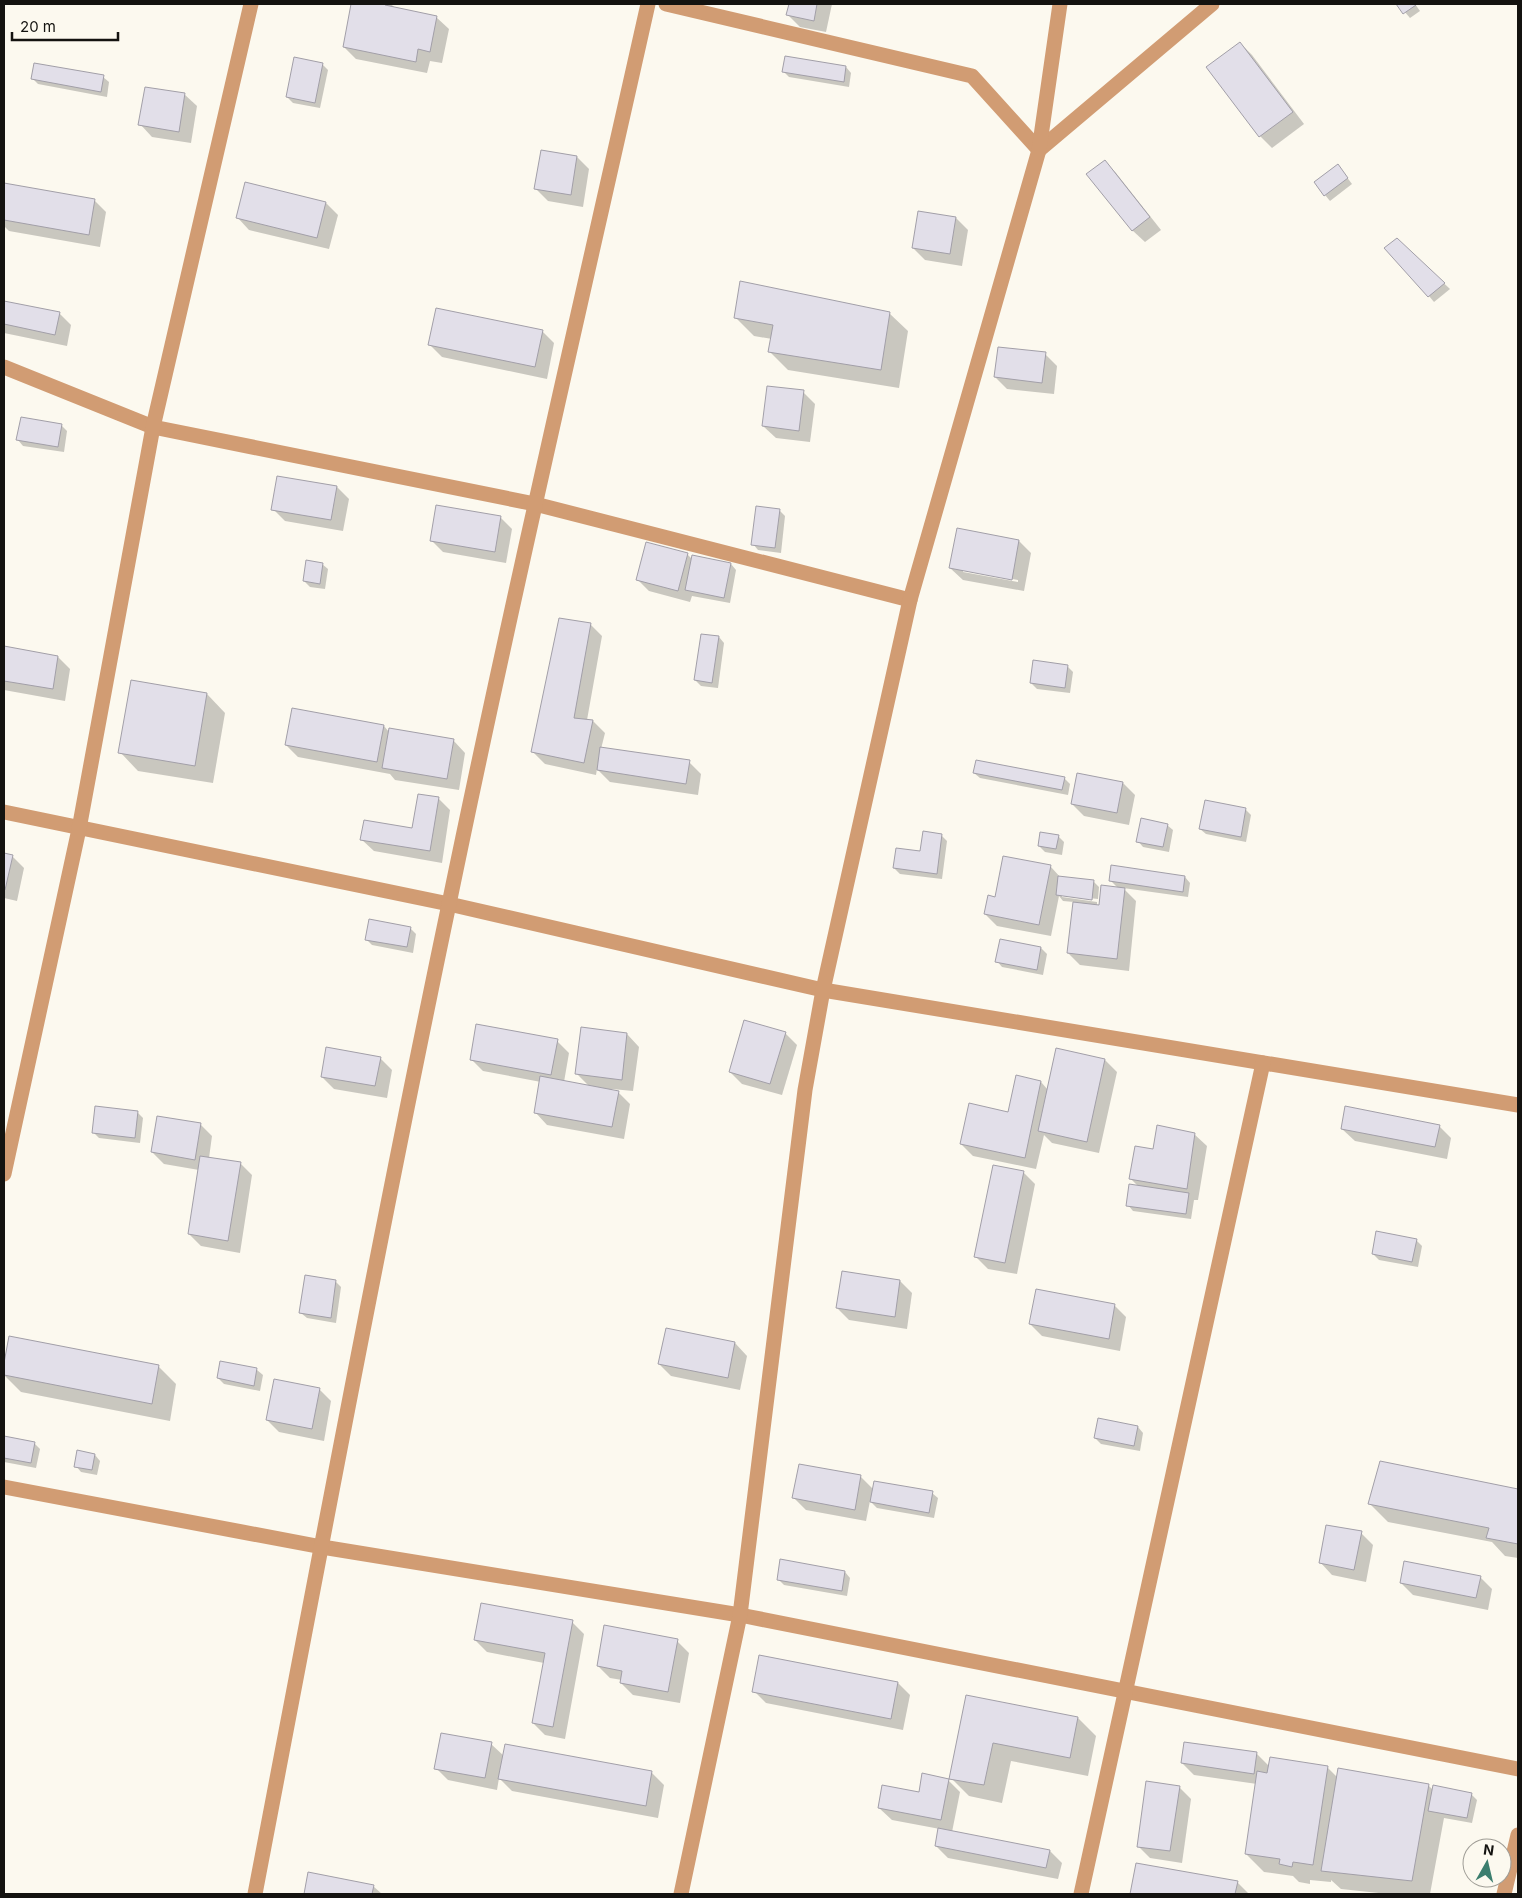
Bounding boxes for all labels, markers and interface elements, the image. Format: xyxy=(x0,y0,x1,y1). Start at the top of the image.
scale bar xyxy=(12,10,119,42)
text: 20 m xyxy=(20,17,56,36)
north arrow xyxy=(1462,1838,1512,1888)
text: N xyxy=(1482,1840,1495,1859)

